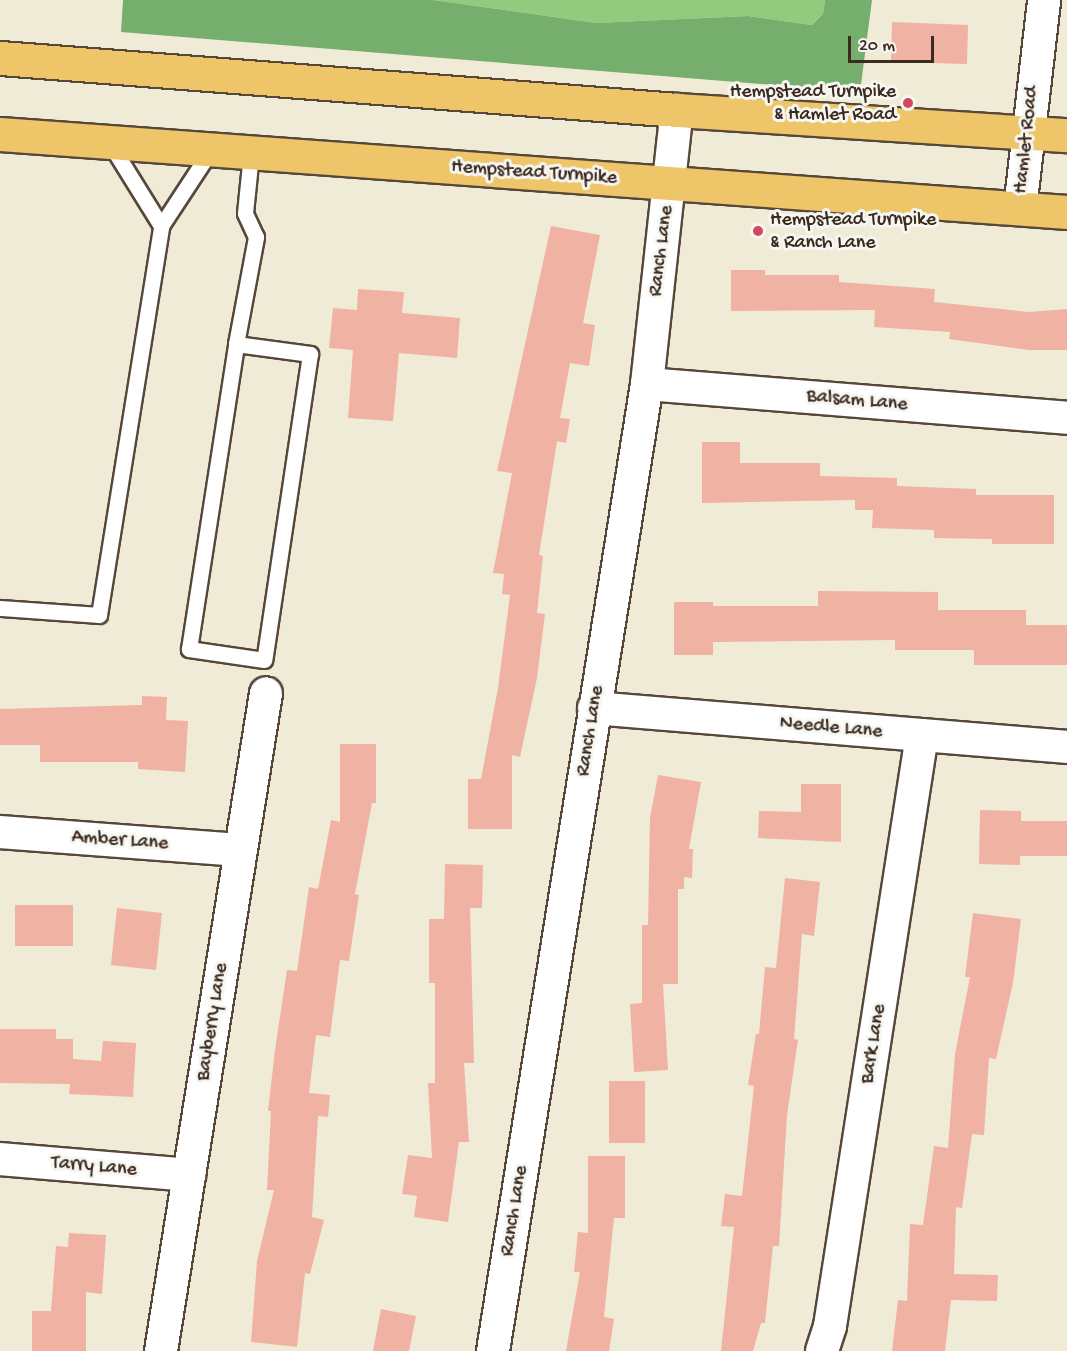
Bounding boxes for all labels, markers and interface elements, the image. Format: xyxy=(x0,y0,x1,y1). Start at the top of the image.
scale bar xyxy=(851,24,936,62)
text: 20 m xyxy=(859,36,895,57)
place label: Hempstead Turnpike & Hamlet Road xyxy=(730,80,896,127)
street label: Hamlet Road xyxy=(1009,85,1045,195)
marker: Hempstead Turnpike & Hamlet Road xyxy=(901,96,915,110)
street label: Hempstead Turnpike xyxy=(450,155,618,191)
street label: Ranch Lane xyxy=(645,204,679,298)
place label: Hempstead Turnpike & Ranch Lane xyxy=(770,208,936,255)
marker: Hempstead Turnpike & Ranch Lane xyxy=(751,224,765,238)
street label: Balsam Lane xyxy=(805,385,909,417)
street label: Ranch Lane xyxy=(572,684,610,778)
street label: Needle Lane xyxy=(779,712,883,744)
street label: Amber Lane xyxy=(71,826,169,856)
street label: Bayberry Lane xyxy=(192,961,234,1083)
street label: Bark Lane xyxy=(856,1002,892,1086)
street label: Tarry Lane xyxy=(50,1151,138,1183)
street label: Ranch Lane xyxy=(496,1164,534,1258)

